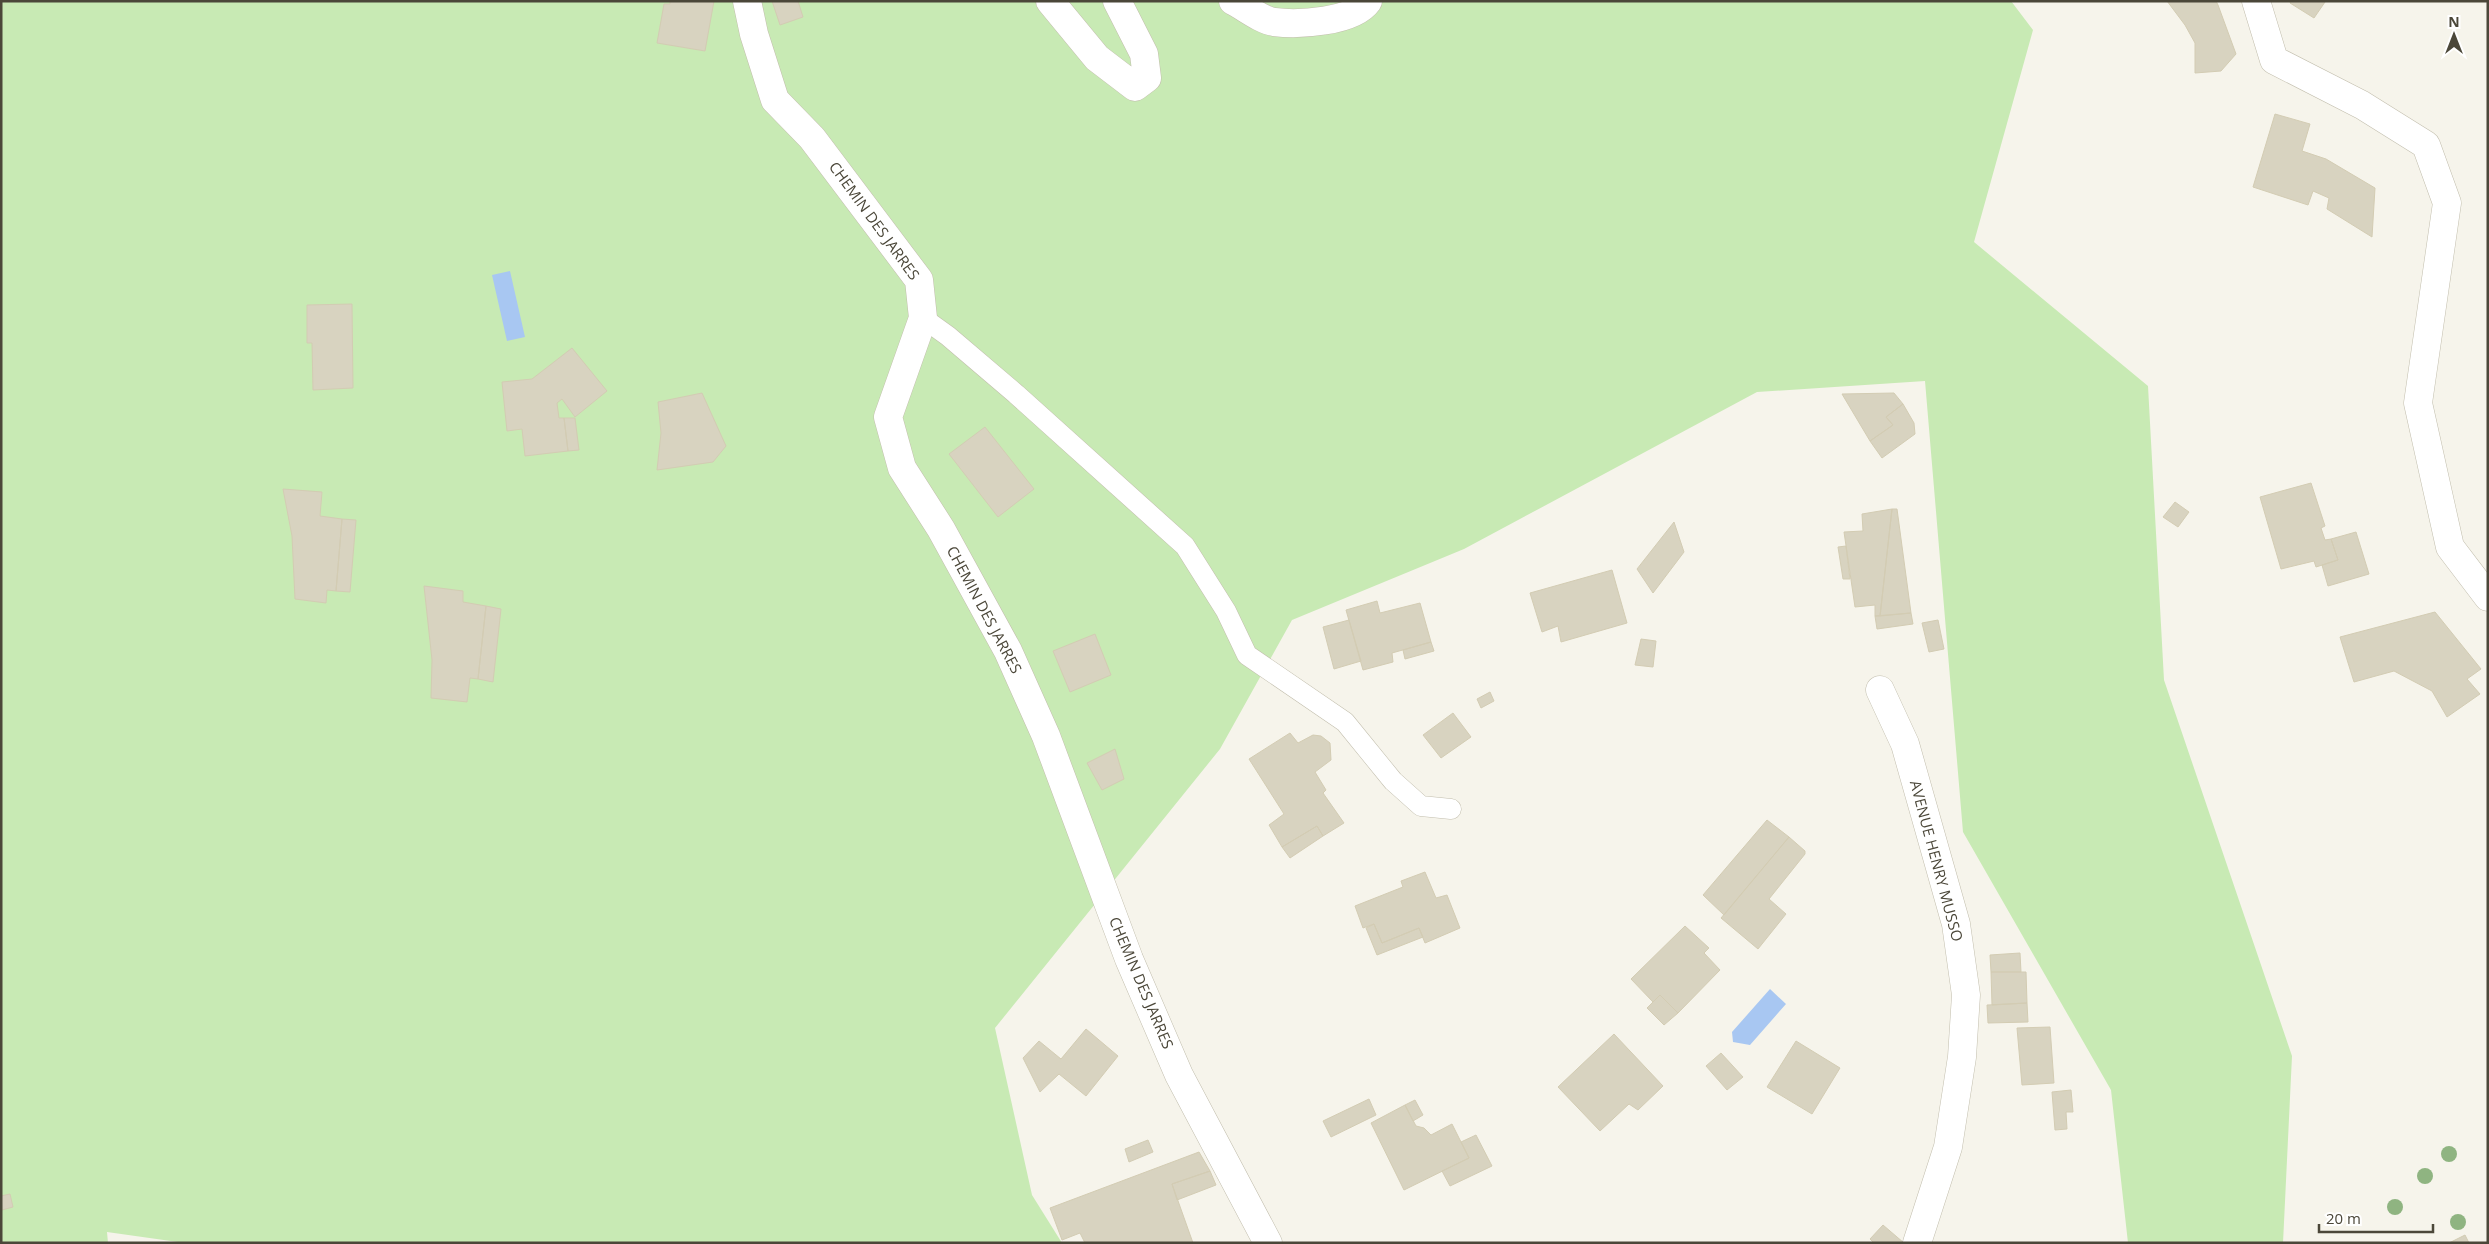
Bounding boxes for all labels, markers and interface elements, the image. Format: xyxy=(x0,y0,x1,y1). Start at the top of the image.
north arrow xyxy=(2429,10,2479,60)
text: N xyxy=(2448,12,2460,31)
street label: CHEMIN DES JARRES xyxy=(825,157,925,284)
street label: CHEMIN DES JARRES xyxy=(943,542,1027,677)
street label: AVENUE HENRY MUSSO xyxy=(1906,778,1968,944)
street label: CHEMIN DES JARRES xyxy=(1105,914,1179,1052)
scale bar xyxy=(2319,1202,2433,1234)
text: 20 m xyxy=(2326,1208,2361,1228)

